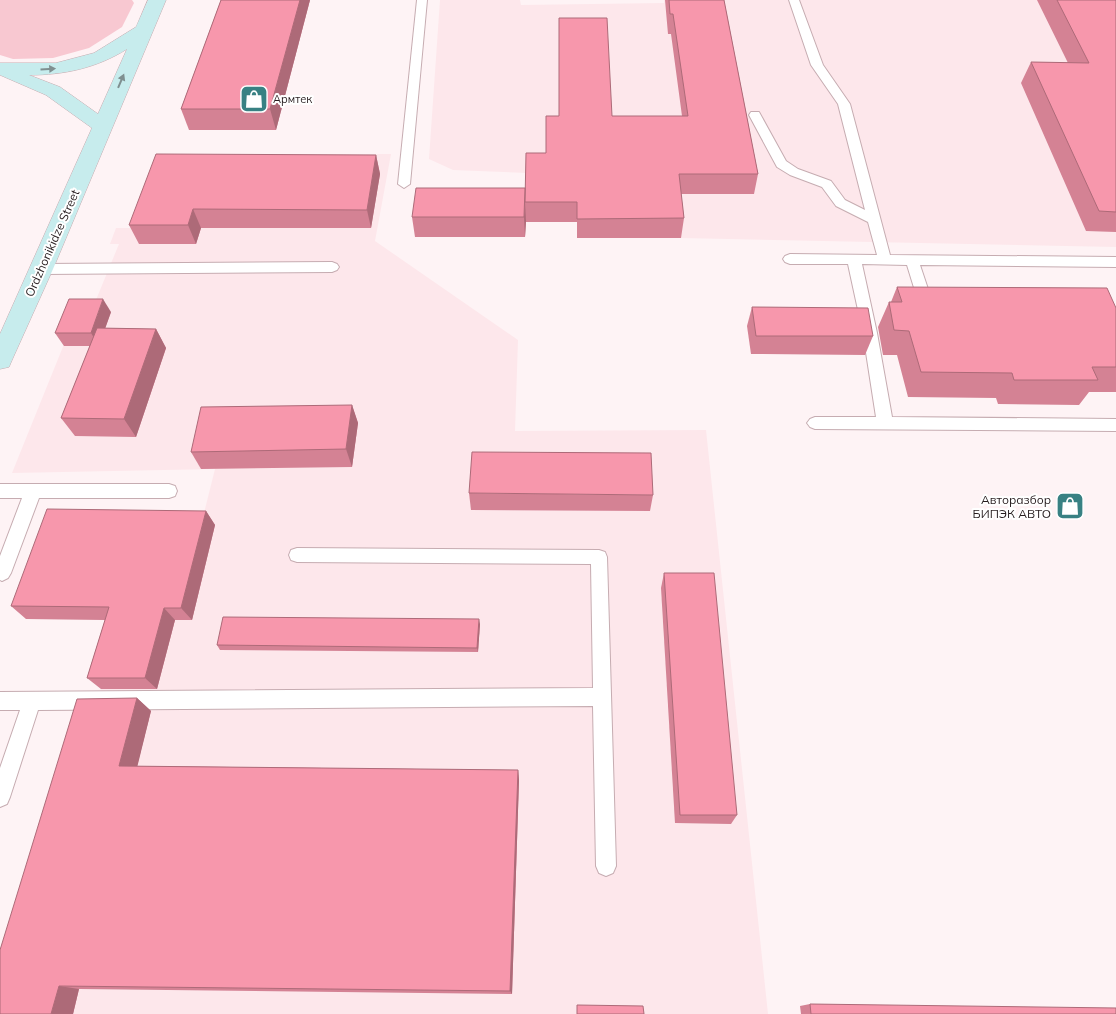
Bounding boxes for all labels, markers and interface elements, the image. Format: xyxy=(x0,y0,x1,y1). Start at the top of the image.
one-way arrow xyxy=(41,65,57,73)
one-way arrow xyxy=(118,74,126,88)
shop icon: Армтек xyxy=(239,84,269,114)
place label: Армтек xyxy=(273,92,312,106)
street label: Ordzhonikidze Street xyxy=(22,187,82,299)
shop icon: Авторазбор БИПЭК АВТО xyxy=(1055,491,1085,521)
place label: Авторазбор БИПЭК АВТО xyxy=(973,492,1051,521)

